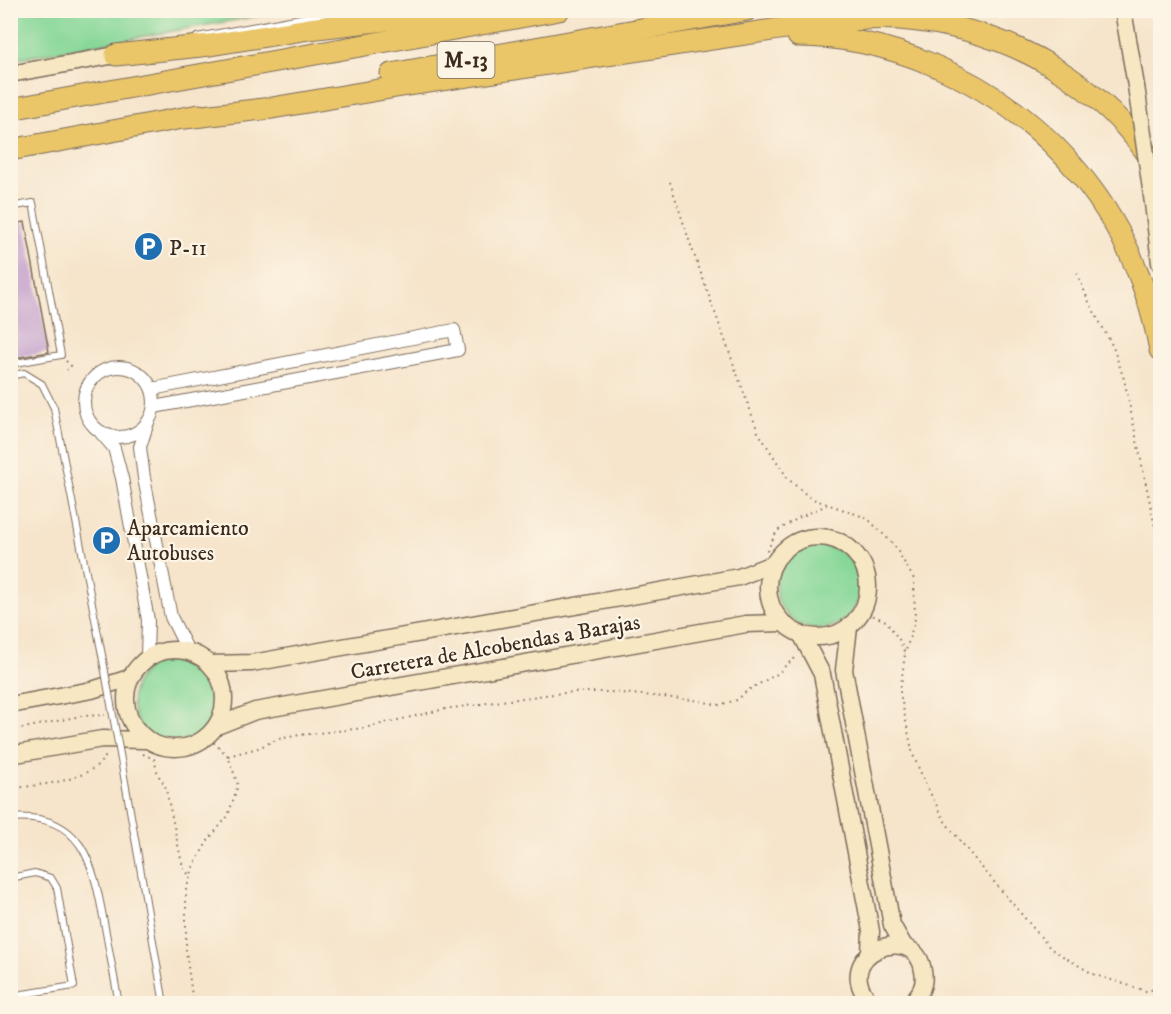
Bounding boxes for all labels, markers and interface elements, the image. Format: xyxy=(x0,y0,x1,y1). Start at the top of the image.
road number: M-13 xyxy=(438,42,494,78)
parking icon: P-11 xyxy=(132,231,164,263)
place label: P-11 xyxy=(169,235,207,262)
place label: Aparcamiento Autobuses xyxy=(127,515,249,567)
parking icon: Aparcamiento Autobuses xyxy=(90,524,122,556)
street label: Carretera de Alcobendas a Barajas xyxy=(348,609,642,686)

